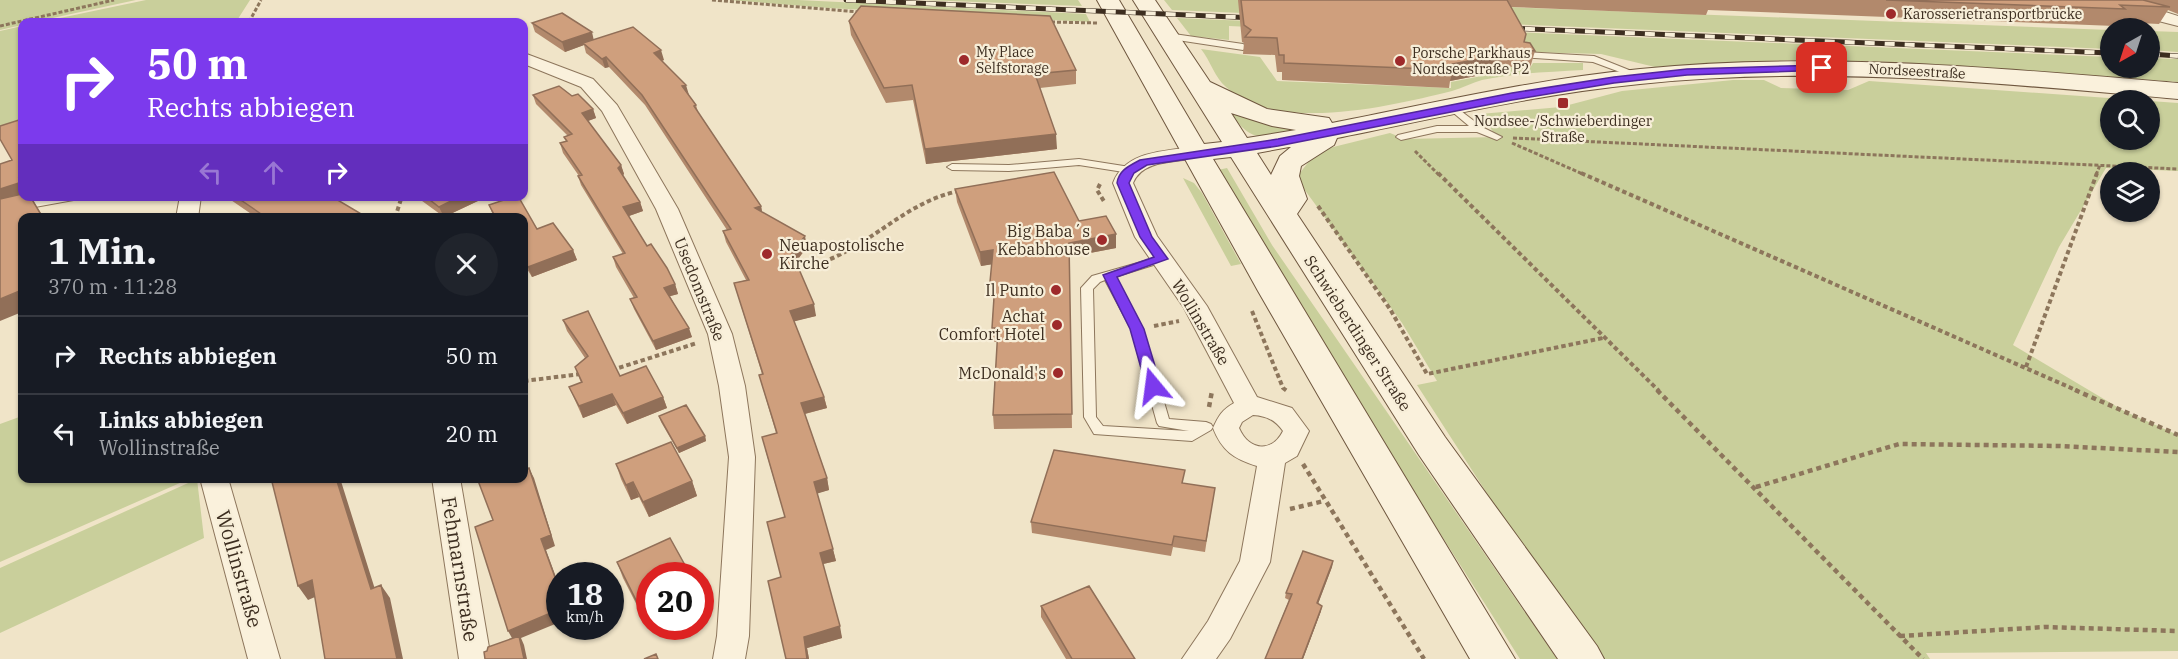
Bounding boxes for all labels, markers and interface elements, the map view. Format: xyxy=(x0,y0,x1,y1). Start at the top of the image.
place label: Karosserietransportbrücke xyxy=(1903,5,2082,23)
marker: Karosserietransportbrücke xyxy=(1884,7,1898,21)
north arrow xyxy=(2100,18,2160,78)
map controls xyxy=(2100,18,2160,222)
text: 50 m xyxy=(147,36,248,91)
icon: right xyxy=(48,42,126,120)
pin xyxy=(1796,42,1847,93)
place label: My Place Selfstorage xyxy=(976,43,1049,77)
place label: Porsche Parkhaus Nordseestraße P2 xyxy=(1412,44,1531,78)
icon: arrive xyxy=(1805,51,1838,84)
marker: My Place Selfstorage xyxy=(957,53,971,67)
marker: Porsche Parkhaus Nordseestraße P2 xyxy=(1393,54,1407,68)
street label: Nordseestraße xyxy=(1868,59,1966,83)
text: Rechts abbiegen xyxy=(147,89,355,124)
button: search xyxy=(2100,90,2160,150)
marker: Nordsee-/Schwieberdinger Straße xyxy=(1556,96,1570,110)
place label: Nordsee-/Schwieberdinger Straße xyxy=(1474,112,1653,146)
icon: left xyxy=(194,156,227,189)
icon: ahead xyxy=(257,156,290,189)
icon: right xyxy=(320,156,353,189)
button: layers xyxy=(2100,162,2160,222)
place label: Big Baba´s Kebabhouse xyxy=(997,221,1090,259)
text: 1 Min. xyxy=(48,227,157,274)
button: close xyxy=(435,233,498,296)
marker: Big Baba´s Kebabhouse xyxy=(1095,233,1109,247)
street label: Usedomstraße xyxy=(670,234,730,344)
place label: Neuapostolische Kirche xyxy=(779,235,904,273)
marker: Neuapostolische Kirche xyxy=(760,247,774,261)
street label: Schwieberdinger Straße xyxy=(1300,251,1416,415)
text: 370 m · 11:28 xyxy=(48,273,177,300)
street label: Wollinstraße xyxy=(1168,275,1234,369)
place label: Il Punto xyxy=(985,280,1044,300)
marker: Il Punto xyxy=(1049,283,1063,297)
place label: Achat Comfort Hotel xyxy=(939,306,1045,344)
marker: Achat Comfort Hotel xyxy=(1050,318,1064,332)
icon: right xyxy=(48,339,81,372)
text: Rechts abbiegen xyxy=(99,341,277,370)
text: 50 m xyxy=(446,341,498,370)
position arrow xyxy=(1121,354,1185,418)
place label: McDonald's xyxy=(958,363,1046,383)
marker: McDonald's xyxy=(1051,366,1065,380)
text: Links abbiegen xyxy=(99,405,264,434)
icon: left xyxy=(48,417,81,450)
text: 20 m xyxy=(446,419,498,448)
text: Wollinstraße xyxy=(99,434,220,461)
street label: Fehmarnstraße xyxy=(436,494,485,643)
street label: Wollinstraße xyxy=(210,507,269,631)
speed limit sign: 20 xyxy=(636,562,714,640)
text: 18 xyxy=(567,574,603,613)
text: km/h xyxy=(566,607,604,626)

